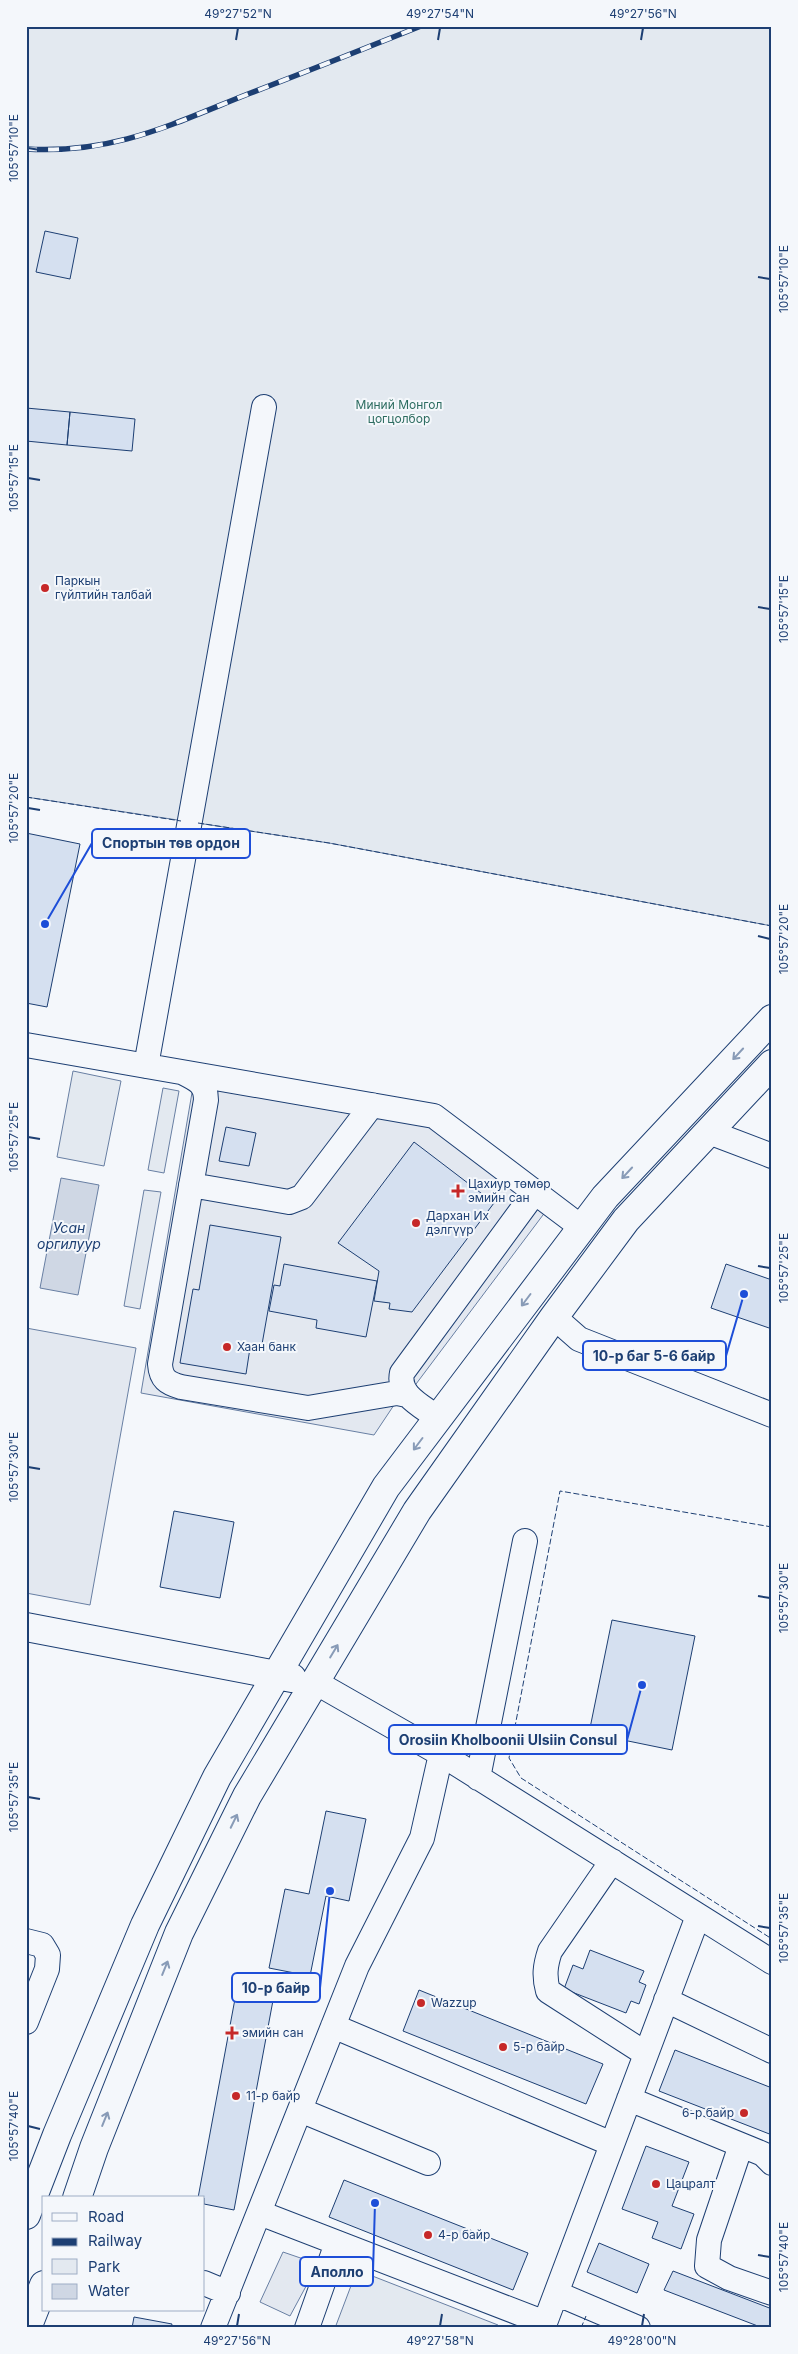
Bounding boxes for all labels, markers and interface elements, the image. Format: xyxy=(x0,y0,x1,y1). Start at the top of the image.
text: 49°27'52"N xyxy=(204,6,272,21)
text: 49°27'54"N xyxy=(406,6,474,21)
text: 49°27'56"N xyxy=(609,6,677,21)
text: 105°57'10"E xyxy=(6,114,21,182)
text: 105°57'10"E xyxy=(776,245,791,313)
park label: Миний Монгол цогцолбор xyxy=(356,397,442,426)
text: 105°57'15"E xyxy=(6,444,21,512)
place label: Паркын гүйлтийн талбай xyxy=(55,573,152,602)
text: 105°57'15"E xyxy=(776,575,791,643)
marker: Паркын гүйлтийн талбай xyxy=(39,582,51,594)
text: 105°57'20"E xyxy=(6,773,21,843)
callout: Спортын төв ордон xyxy=(92,829,250,858)
text: Спортын төв ордон xyxy=(102,834,240,851)
text: 105°57'20"E xyxy=(776,904,791,974)
one-way arrow xyxy=(732,1048,744,1061)
text: 105°57'25"E xyxy=(6,1102,21,1172)
one-way arrow xyxy=(621,1166,633,1179)
place label: Цахиур төмөр эмийн сан xyxy=(468,1176,551,1205)
marker: Цахиур төмөр эмийн сан xyxy=(452,1185,464,1197)
place label: Дархан Их дэлгүүр xyxy=(426,1208,489,1237)
marker: Дархан Их дэлгүүр xyxy=(410,1217,422,1229)
water label: Усан оргилуур xyxy=(37,1219,101,1252)
text: 105°57'25"E xyxy=(776,1233,791,1303)
one-way arrow xyxy=(521,1293,531,1307)
place label: Хаан банк xyxy=(237,1339,296,1354)
marker: Хаан банк xyxy=(221,1341,233,1353)
callout: 10-р баг 5-6 байр xyxy=(583,1341,726,1370)
text: 10-р баг 5-6 байр xyxy=(593,1347,715,1364)
text: 105°57'30"E xyxy=(6,1432,21,1502)
one-way arrow xyxy=(413,1437,424,1450)
text: 105°57'30"E xyxy=(776,1563,791,1633)
one-way arrow xyxy=(329,1644,339,1658)
callout: Orosiin Kholboonii Ulsiin Consul xyxy=(389,1725,627,1754)
text: Orosiin Kholboonii Ulsiin Consul xyxy=(399,1731,617,1748)
text: 105°57'35"E xyxy=(6,1762,21,1832)
one-way arrow xyxy=(230,1814,240,1829)
text: 105°57'35"E xyxy=(776,1893,791,1963)
one-way arrow xyxy=(161,1961,170,1976)
callout: 10-р байр xyxy=(232,1973,320,2002)
text: 10-р байр xyxy=(242,1979,310,1996)
place label: Wazzup xyxy=(431,1995,477,2010)
marker: Wazzup xyxy=(415,1997,427,2009)
place label: эмийн сан xyxy=(242,2025,304,2040)
marker: эмийн сан xyxy=(226,2027,238,2039)
place label: 5-р байр xyxy=(513,2039,565,2054)
marker: 5-р байр xyxy=(497,2041,509,2053)
place label: 11-р байр xyxy=(246,2088,300,2103)
marker: 11-р байр xyxy=(230,2090,242,2102)
text: 105°57'40"E xyxy=(6,2091,21,2161)
place label: 6-р байр xyxy=(682,2105,734,2120)
marker: 6-р байр xyxy=(738,2107,750,2119)
one-way arrow xyxy=(101,2112,110,2127)
place label: Цацралт xyxy=(666,2176,716,2191)
marker: Цацралт xyxy=(650,2178,662,2190)
legend xyxy=(42,2196,205,2312)
text: Road xyxy=(88,2207,124,2226)
text: 105°57'40"E xyxy=(776,2222,791,2292)
place label: 4-р байр xyxy=(438,2227,490,2242)
marker: 4-р байр xyxy=(422,2229,434,2241)
text: Railway xyxy=(88,2231,143,2250)
text: Park xyxy=(88,2257,121,2276)
callout: Аполло xyxy=(300,2257,373,2286)
text: Аполло xyxy=(310,2263,364,2280)
text: Water xyxy=(88,2281,130,2300)
text: 49°27'56"N xyxy=(203,2333,271,2348)
text: 49°27'58"N xyxy=(406,2333,474,2348)
text: 49°28'00"N xyxy=(608,2333,676,2348)

